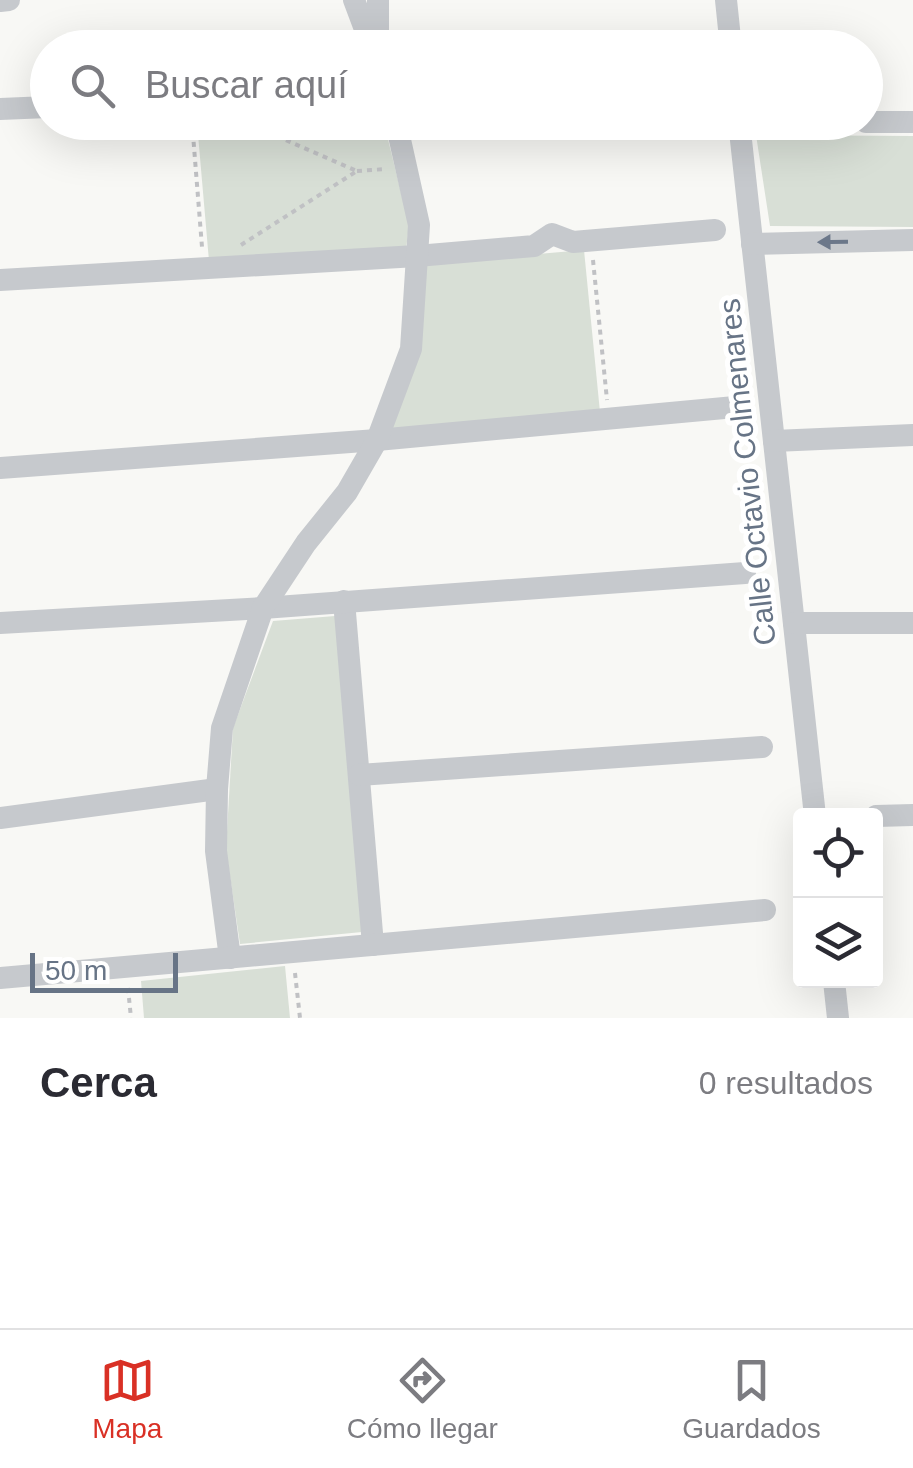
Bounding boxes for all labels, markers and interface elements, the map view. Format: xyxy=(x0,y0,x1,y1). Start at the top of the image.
search box xyxy=(30,30,883,140)
icon: search xyxy=(65,58,120,113)
text: Buscar aquí xyxy=(145,64,348,106)
one-way arrow xyxy=(816,235,848,251)
street label: Calle Octavio Colmenares xyxy=(712,297,782,647)
map controls xyxy=(793,808,883,988)
button: locate xyxy=(793,808,883,898)
button: layers xyxy=(793,898,883,988)
scale bar xyxy=(30,948,178,993)
text: 50 m xyxy=(45,955,107,986)
text: Cerca xyxy=(40,1059,157,1106)
text: 0 resultados xyxy=(699,1065,873,1101)
tab: Mapa xyxy=(92,1353,162,1445)
tab: Cómo llegar xyxy=(347,1353,498,1445)
tab: Guardados xyxy=(682,1353,821,1445)

